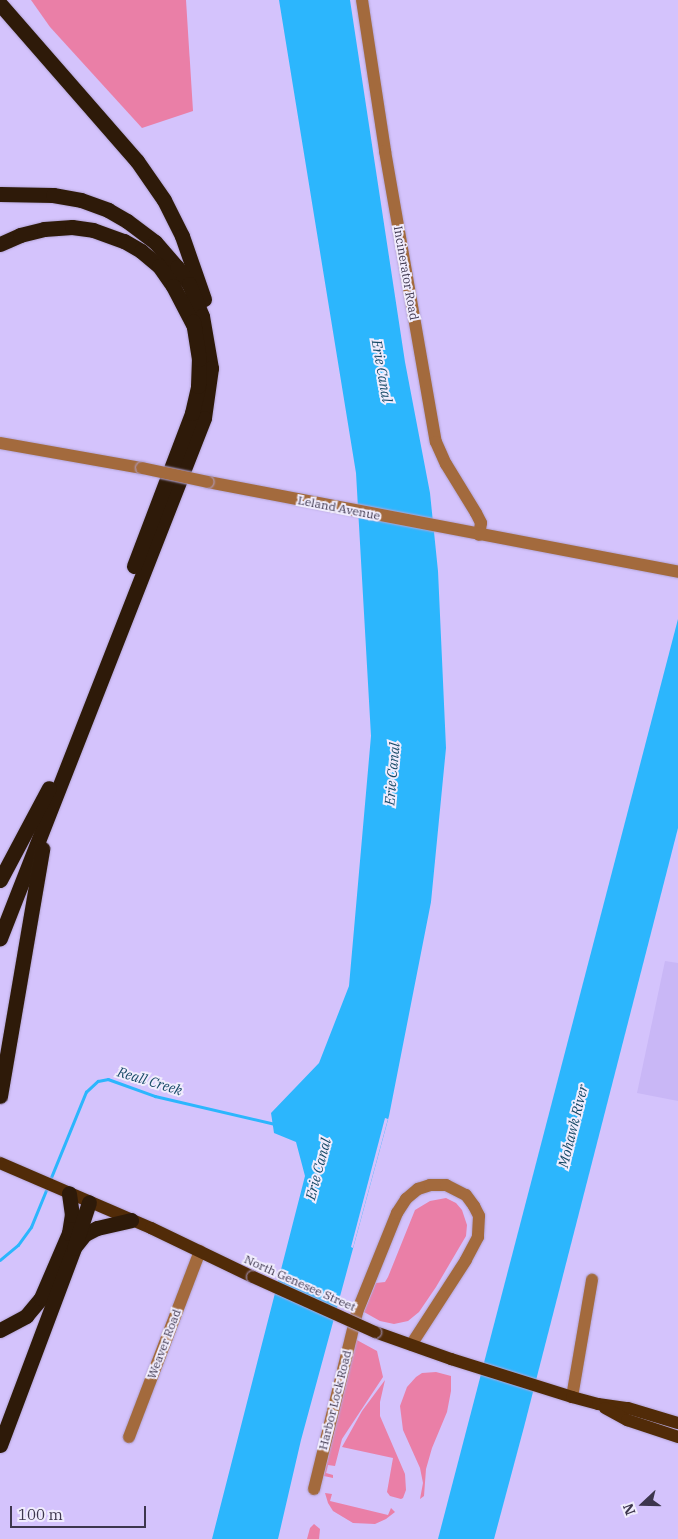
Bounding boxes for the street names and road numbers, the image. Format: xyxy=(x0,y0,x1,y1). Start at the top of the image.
street label: Incinerator Road xyxy=(391,225,421,321)
street label: Leland Avenue xyxy=(297,493,381,523)
street label: North Genesee Street xyxy=(242,1252,358,1314)
street label: Weaver Road xyxy=(144,1307,184,1381)
street label: Harbor Lock Road xyxy=(316,1349,354,1451)

